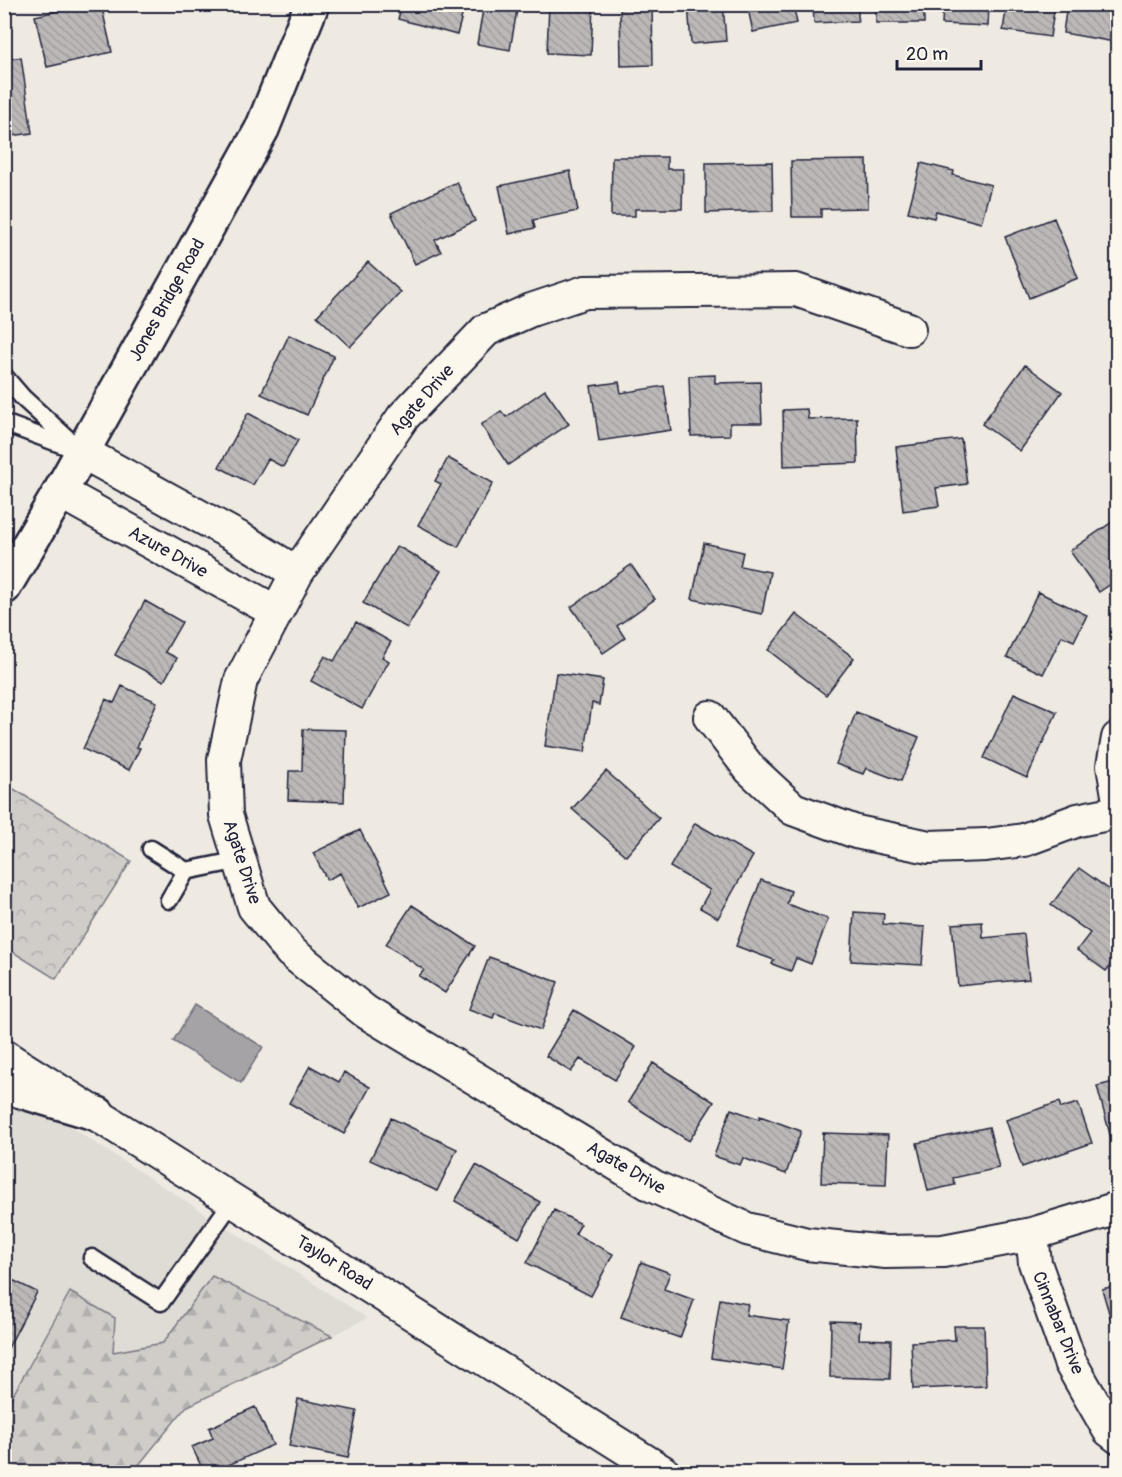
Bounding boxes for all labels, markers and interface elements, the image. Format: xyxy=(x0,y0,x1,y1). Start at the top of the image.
scale bar xyxy=(897,33,981,71)
text: 20 m xyxy=(906,43,948,66)
street label: Jones Bridge Road xyxy=(124,235,210,365)
street label: Agate Drive xyxy=(385,360,459,440)
street label: Azure Drive xyxy=(124,521,212,583)
street label: Agate Drive xyxy=(218,817,266,907)
street label: Agate Drive xyxy=(583,1136,670,1200)
street label: Taylor Road xyxy=(291,1230,377,1296)
street label: Cinnabar Drive xyxy=(1027,1268,1089,1378)

